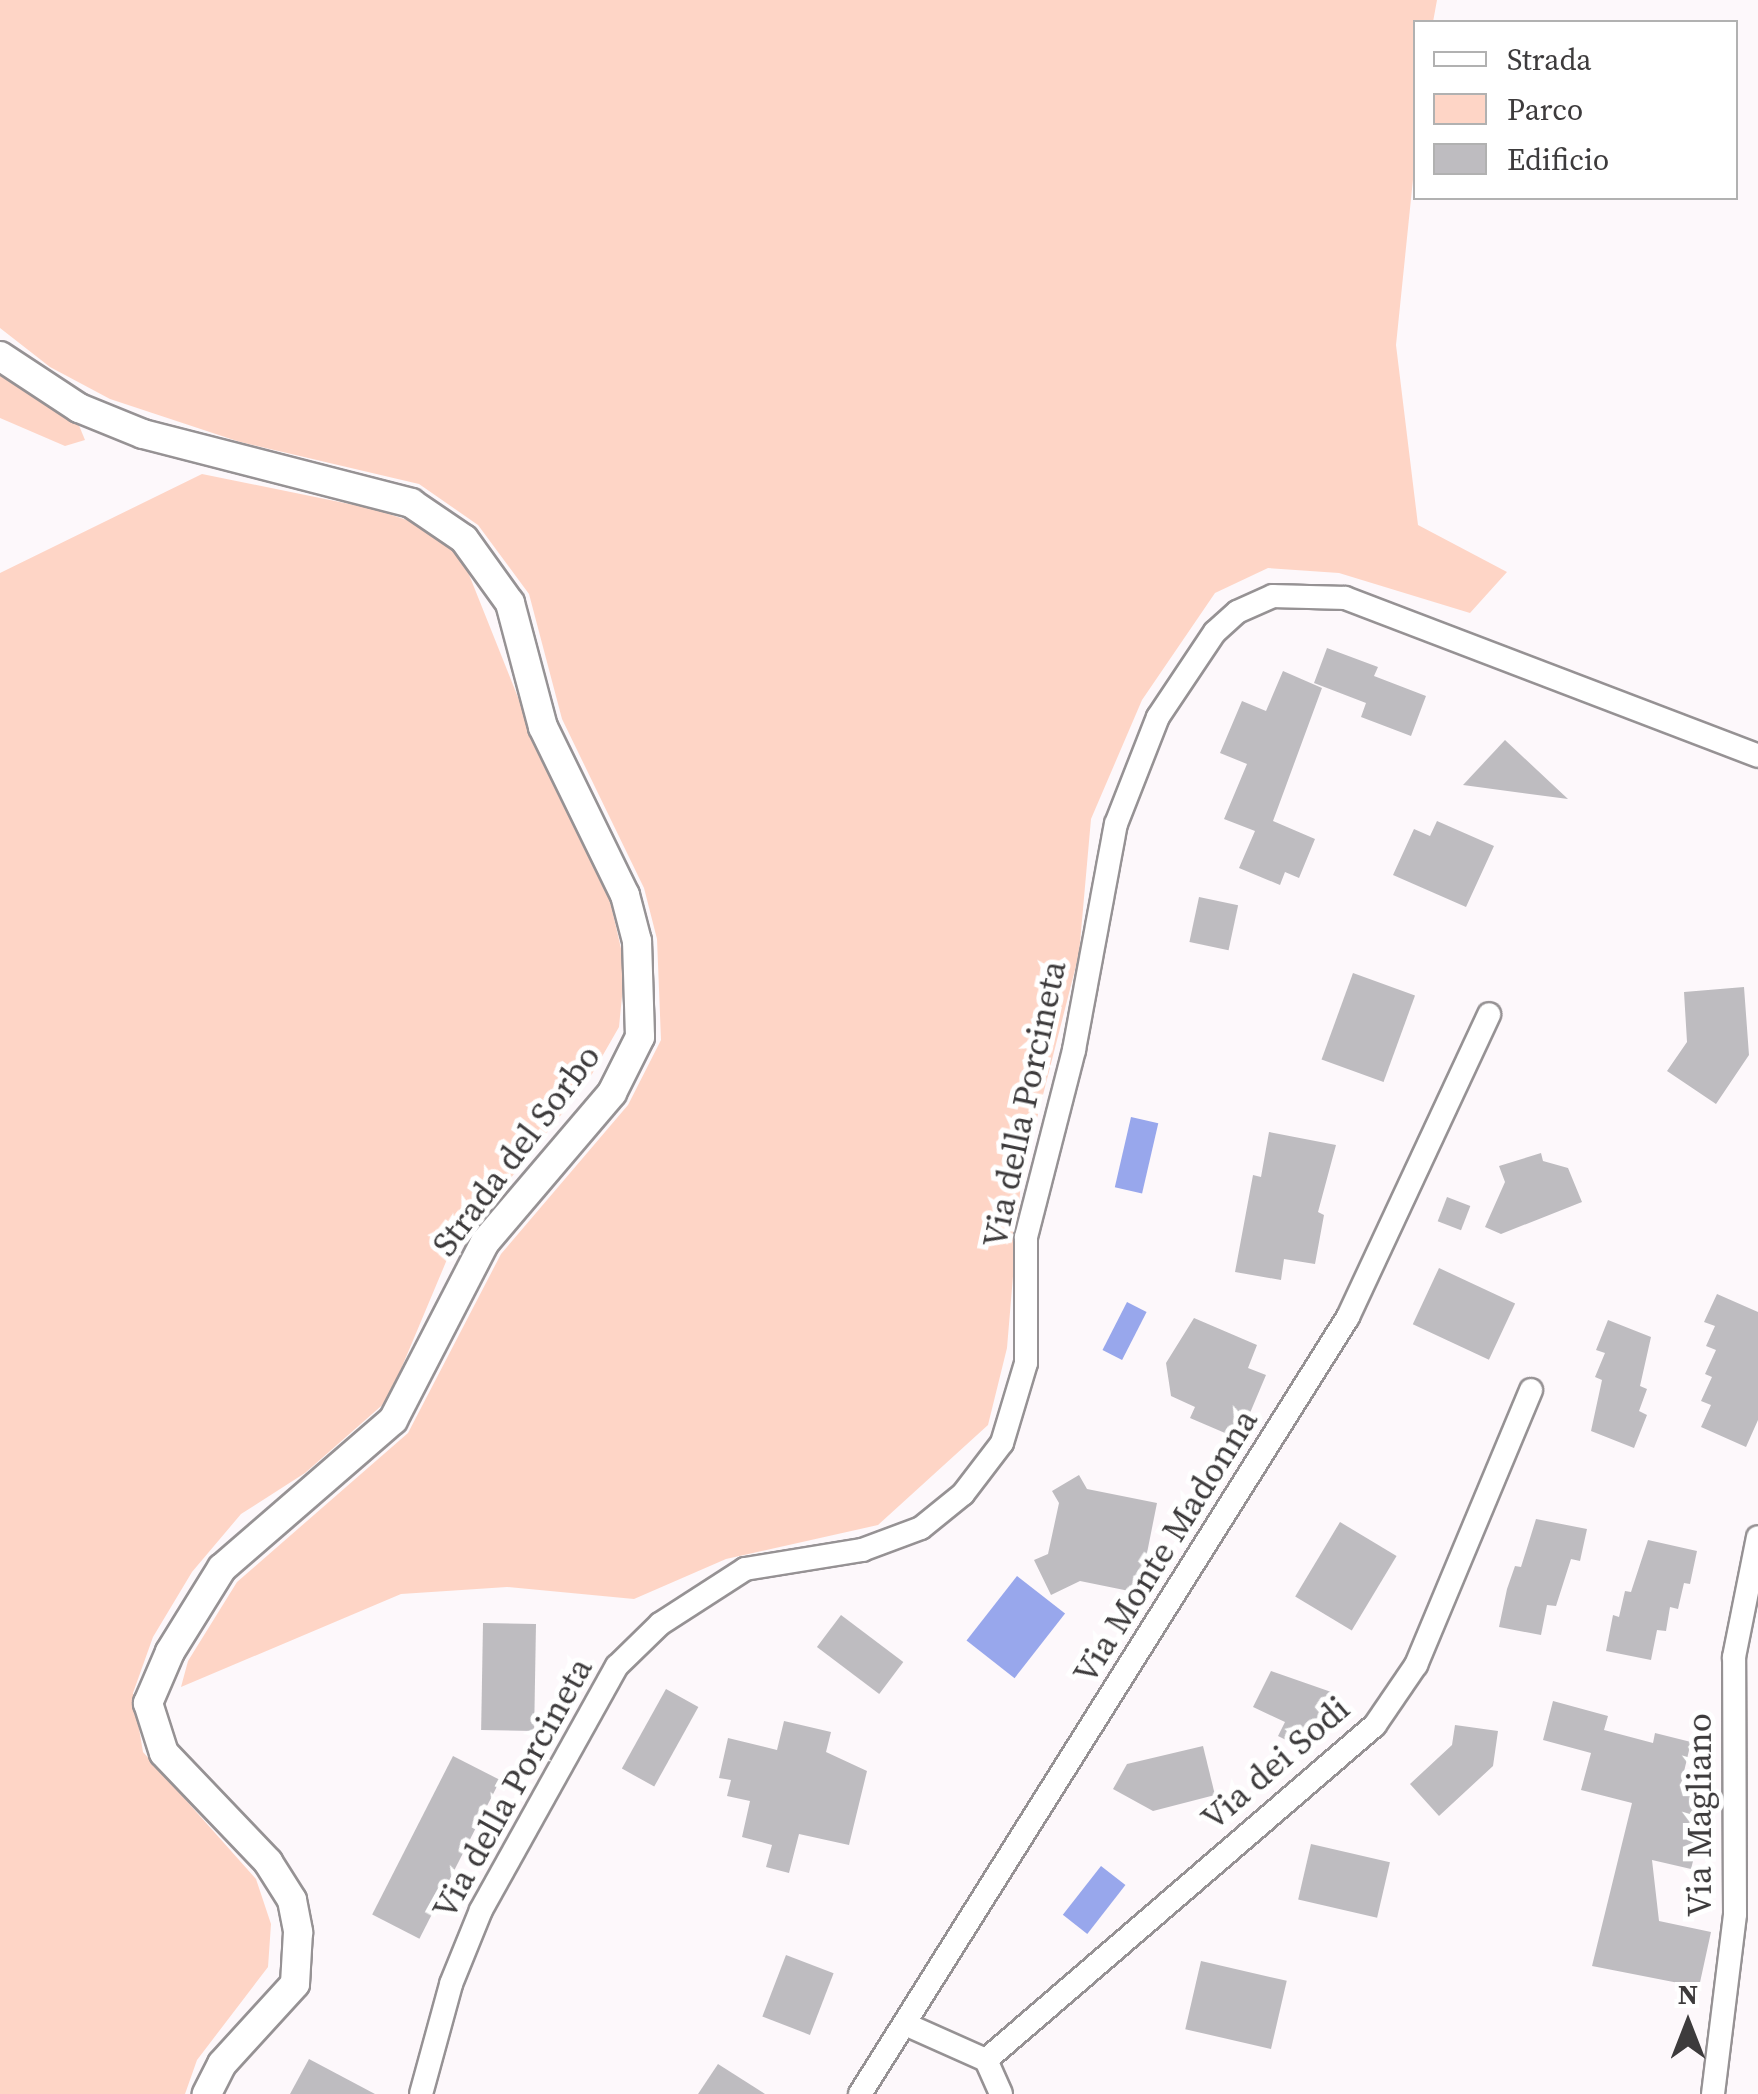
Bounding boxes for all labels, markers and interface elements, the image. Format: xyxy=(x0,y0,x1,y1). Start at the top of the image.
legend xyxy=(1413,20,1738,200)
text: Strada xyxy=(1507,39,1591,80)
text: Parco xyxy=(1507,89,1583,130)
text: Edificio xyxy=(1507,139,1609,180)
street label: Via della Porcineta xyxy=(973,957,1075,1251)
street label: Strada del Sorbo xyxy=(423,1036,609,1264)
street label: Via Monte Madonna xyxy=(1064,1401,1266,1691)
street label: Via della Porcineta xyxy=(423,1650,601,1926)
street label: Via dei Sodi xyxy=(1192,1687,1358,1839)
street label: Via Magliano xyxy=(1678,1713,1720,1917)
north arrow xyxy=(1638,1974,1738,2074)
text: N xyxy=(1678,1975,1698,2013)

